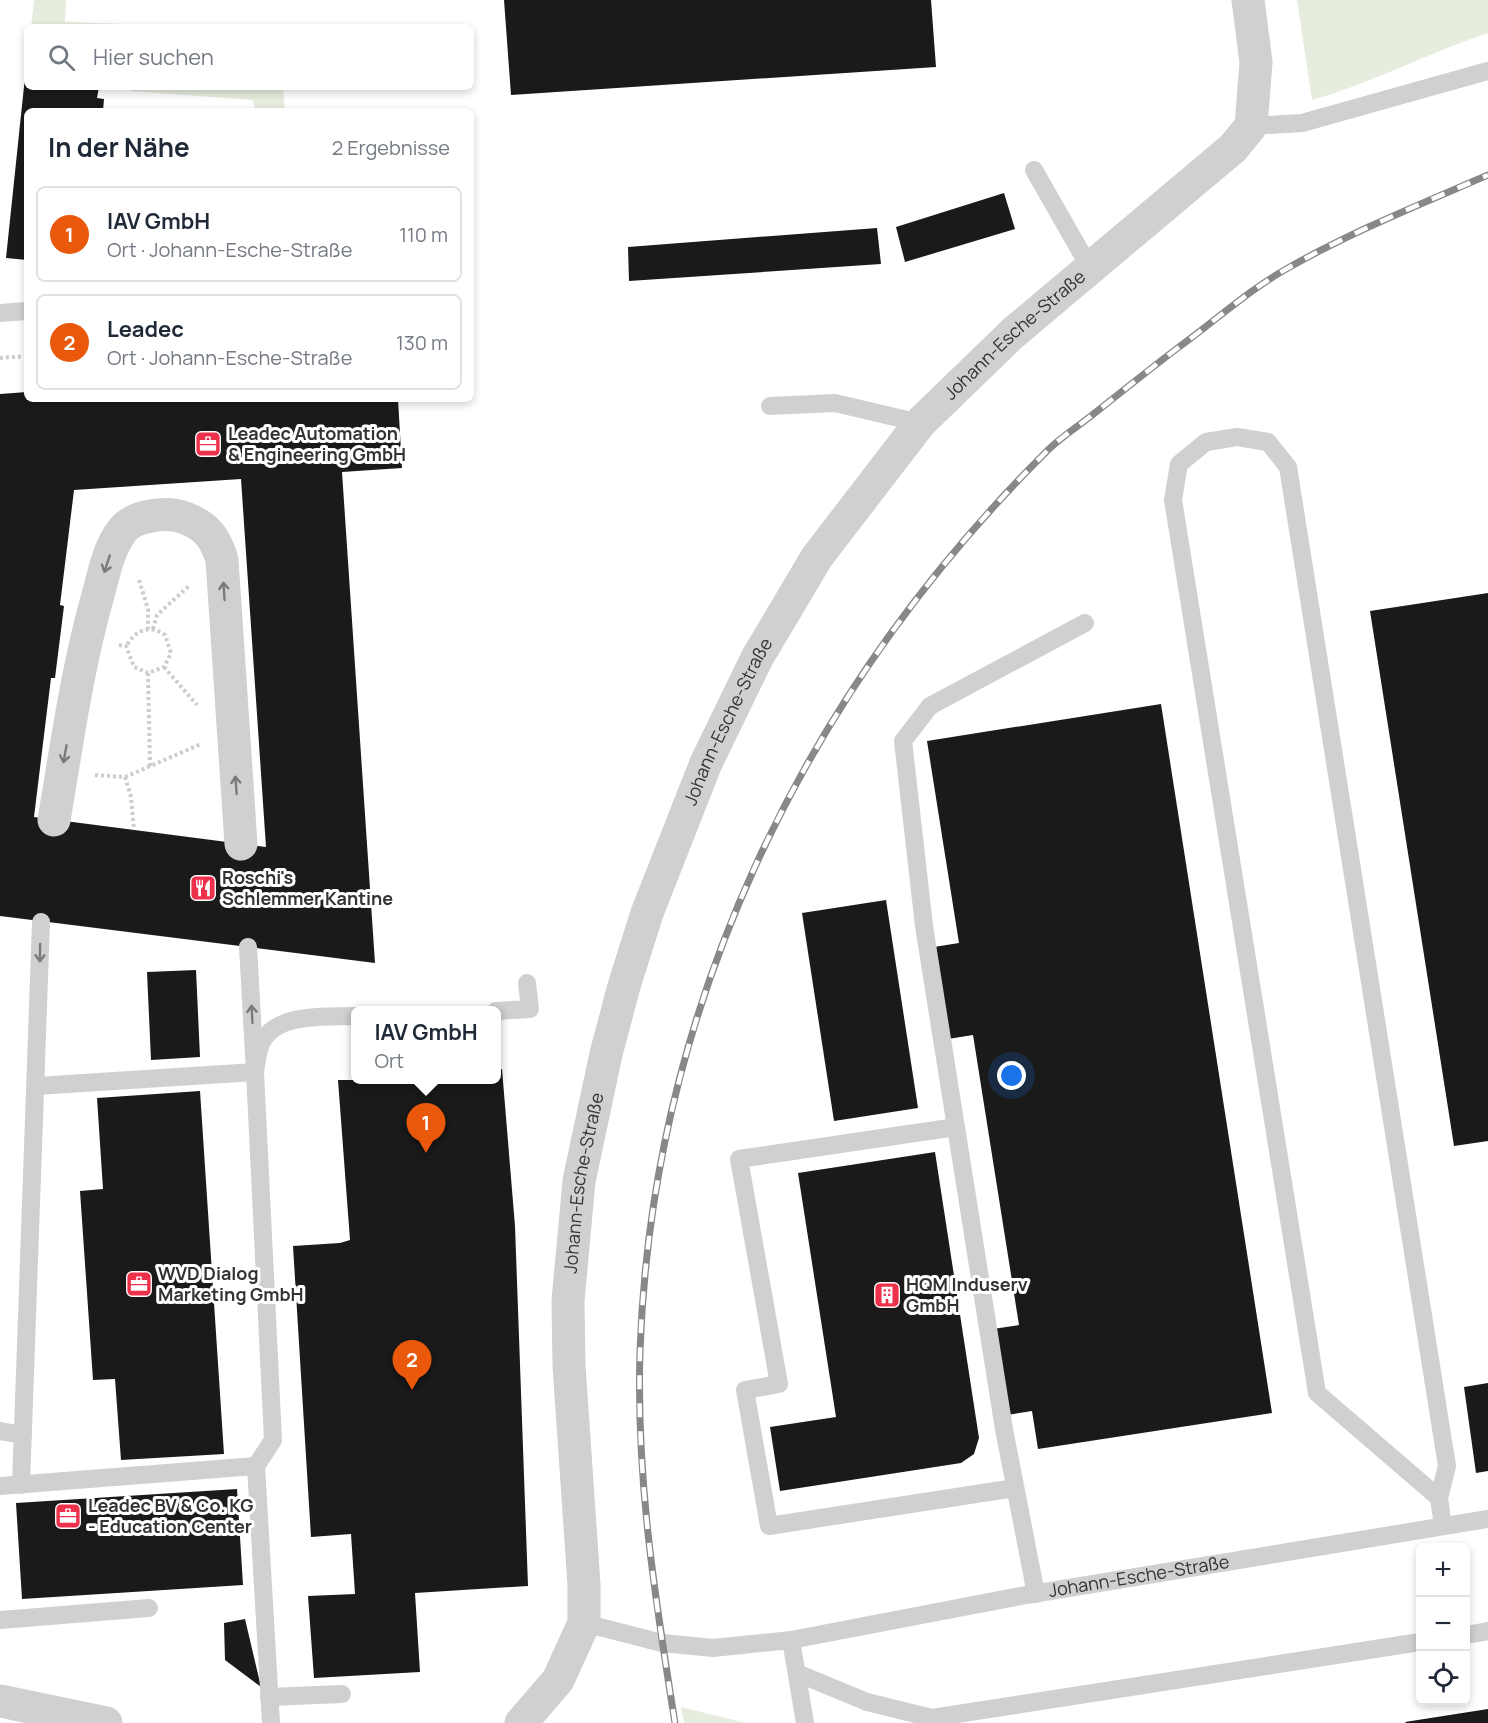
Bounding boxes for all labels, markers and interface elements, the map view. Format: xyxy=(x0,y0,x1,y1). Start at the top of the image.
search box xyxy=(24,24,474,90)
icon: search xyxy=(45,41,78,74)
text: Hier suchen xyxy=(93,42,214,72)
text: In der Nähe xyxy=(48,129,190,165)
text: 2 Ergebnisse xyxy=(332,134,450,161)
text: IAV GmbH xyxy=(107,206,210,236)
text: 1 xyxy=(65,221,74,248)
text: 110 m xyxy=(399,221,448,248)
text: Ort · Johann-Esche-Straße xyxy=(107,236,352,263)
street label: Johann-Esche-Straße xyxy=(938,264,1090,404)
text: Leadec xyxy=(107,314,184,344)
text: 2 xyxy=(64,329,75,356)
text: 130 m xyxy=(396,329,448,356)
text: Ort · Johann-Esche-Straße xyxy=(107,344,352,371)
place label: Leadec Automation & Engineering GmbH xyxy=(228,421,406,466)
office icon: Leadec Automation & Engineering GmbH xyxy=(193,429,223,459)
one-way arrow xyxy=(101,554,112,573)
one-way arrow xyxy=(218,581,229,601)
street label: Johann-Esche-Straße xyxy=(678,633,777,809)
one-way arrow xyxy=(60,743,71,763)
one-way arrow xyxy=(231,776,242,796)
place label: Roschi's Schlemmer Kantine xyxy=(222,865,393,910)
restaurant icon: Roschi's Schlemmer Kantine xyxy=(188,873,218,903)
one-way arrow xyxy=(34,943,46,963)
one-way arrow xyxy=(246,1004,257,1024)
popup xyxy=(351,1006,501,1084)
text: IAV GmbH xyxy=(374,1017,478,1047)
text: Ort xyxy=(374,1047,404,1074)
your location xyxy=(997,1061,1026,1090)
street label: Johann-Esche-Straße xyxy=(558,1090,608,1274)
pin: 1 xyxy=(406,1104,446,1153)
place label: WVD Dialog Marketing GmbH xyxy=(158,1261,304,1306)
office icon: WVD Dialog Marketing GmbH xyxy=(124,1269,154,1299)
place label: HQM Induserv GmbH xyxy=(906,1272,1028,1317)
building icon: HQM Induserv GmbH xyxy=(872,1280,902,1310)
pin: 2 xyxy=(392,1340,432,1390)
place label: Leadec BV & Co. KG - Education Center xyxy=(88,1493,253,1538)
office icon: Leadec BV & Co. KG - Education Center xyxy=(53,1501,83,1531)
map controls xyxy=(1416,1543,1470,1705)
button: + xyxy=(1416,1543,1470,1597)
street label: Johann-Esche-Straße xyxy=(1047,1549,1231,1602)
button: − xyxy=(1416,1597,1470,1651)
button: locate xyxy=(1416,1651,1470,1705)

